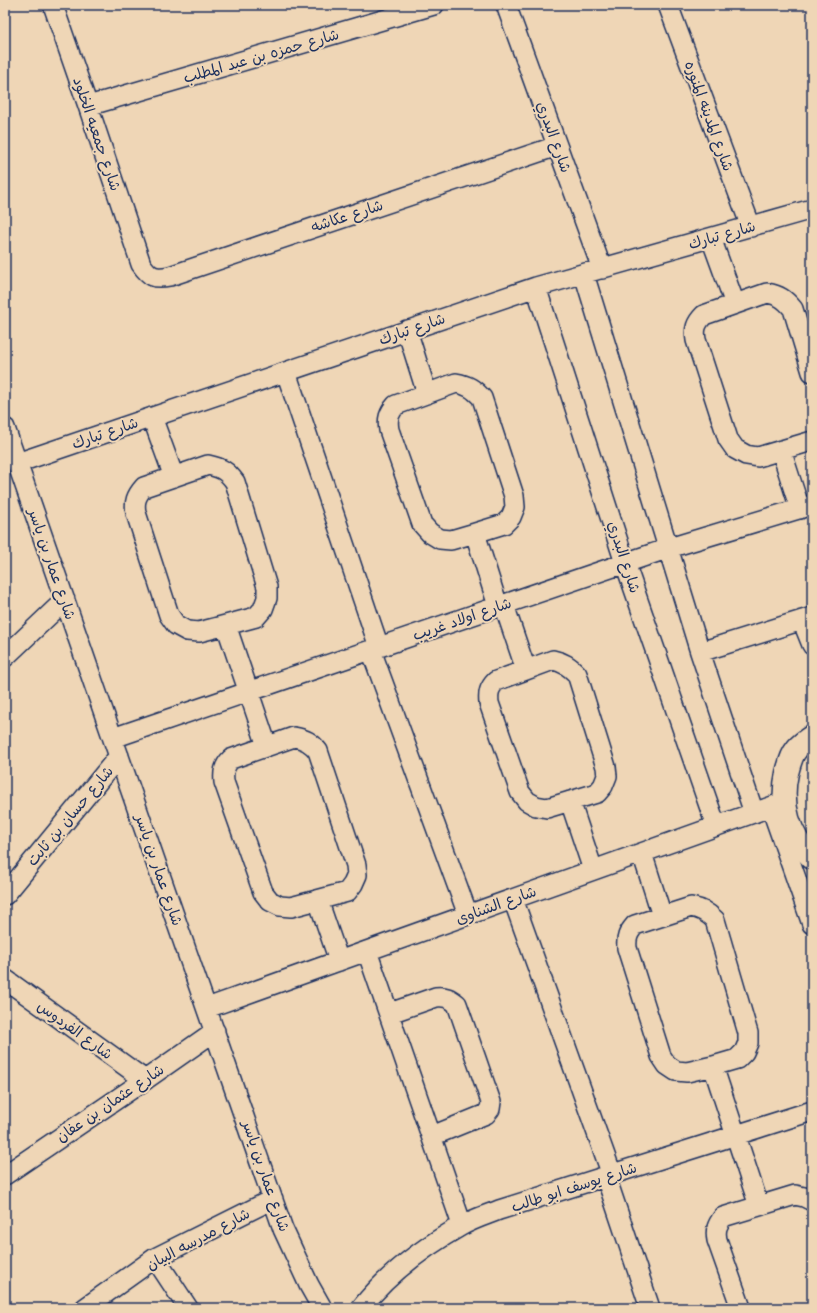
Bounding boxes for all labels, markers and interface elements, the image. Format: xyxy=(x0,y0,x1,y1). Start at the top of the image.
street label: شارع حمزه بن عبد المطلب xyxy=(181,25,341,88)
street label: شارع المدينه المنوره xyxy=(680,58,737,174)
street label: شارع جمعيه الخلود xyxy=(68,75,125,194)
street label: شارع البدري xyxy=(531,99,575,176)
street label: شارع عكاشه xyxy=(309,196,386,237)
street label: شارع تبارك xyxy=(686,217,758,254)
street label: شارع تبارك xyxy=(377,309,448,350)
street label: شارع تبارك xyxy=(70,413,141,454)
street label: شارع عمار بن ياسر xyxy=(23,504,80,622)
street label: شارع البدري xyxy=(602,519,644,596)
street label: شارع اولاد غريب xyxy=(410,594,514,645)
street label: شارع حسان بن ثابت xyxy=(23,762,118,870)
street label: شارع عمار بن ياسر xyxy=(130,810,187,928)
street label: شارع الشناوى xyxy=(453,882,539,929)
street label: شارع الفردوس xyxy=(33,997,116,1064)
street label: شارع عثمان بن عفان xyxy=(53,1060,168,1147)
street label: شارع عمار بن ياسر xyxy=(237,1116,294,1234)
street label: شارع يوسف ابو طالب xyxy=(509,1158,639,1217)
street label: شارع مدرسه البيان xyxy=(143,1204,253,1275)

